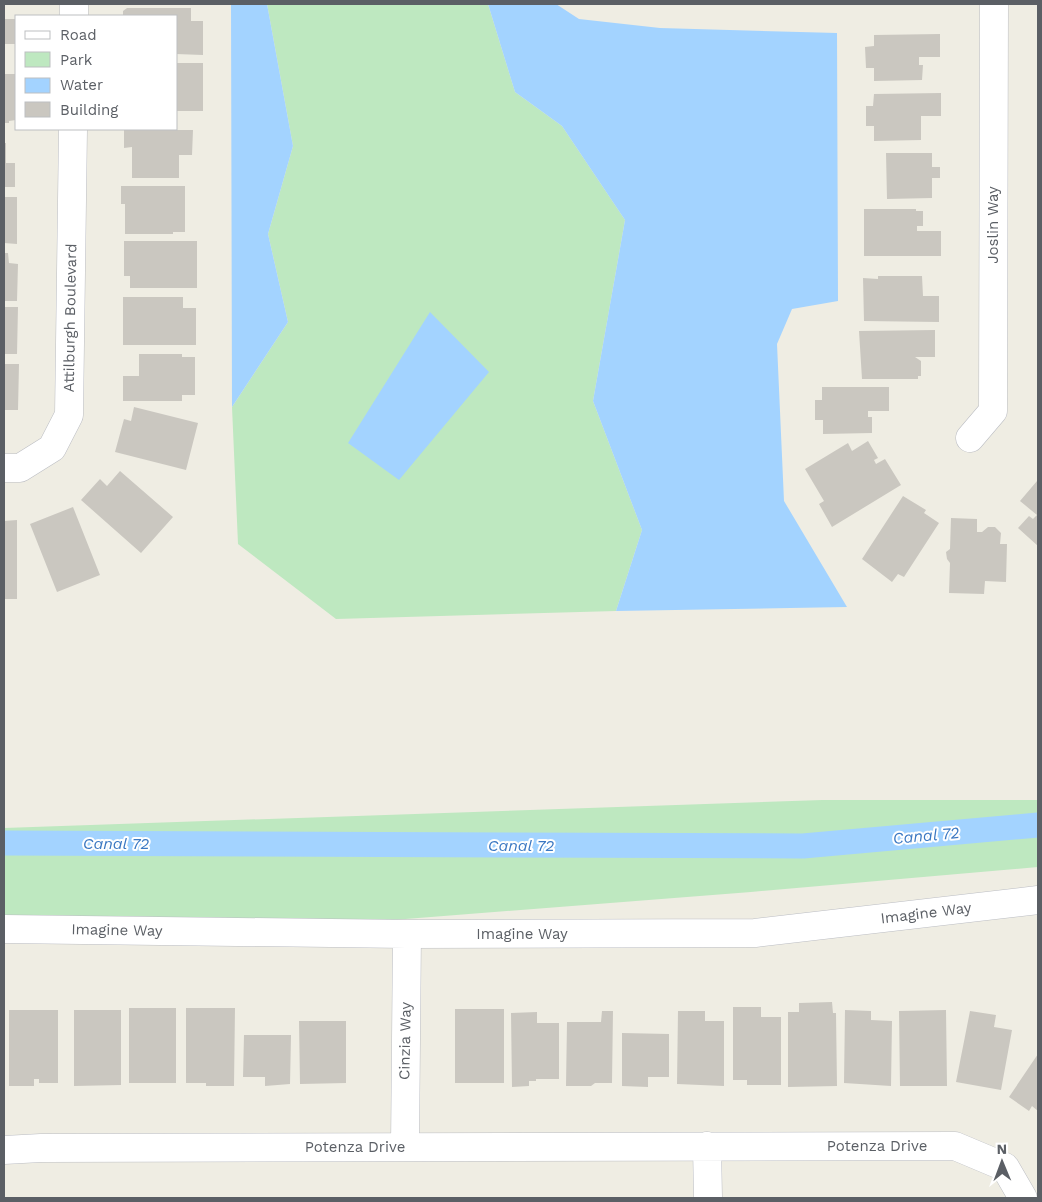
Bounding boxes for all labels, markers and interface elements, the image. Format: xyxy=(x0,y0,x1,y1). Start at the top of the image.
legend xyxy=(15,15,178,130)
text: Road xyxy=(60,26,97,44)
text: Park xyxy=(60,51,93,69)
text: Water xyxy=(60,76,103,94)
text: Building xyxy=(60,101,118,119)
street label: Joslin Way xyxy=(984,186,1002,264)
street label: Attilburgh Boulevard xyxy=(60,243,80,393)
water label: Canal 72 xyxy=(892,823,960,848)
water label: Canal 72 xyxy=(83,834,149,853)
water label: Canal 72 xyxy=(488,836,554,855)
street label: Imagine Way xyxy=(880,898,973,928)
street label: Imagine Way xyxy=(71,920,163,940)
street label: Imagine Way xyxy=(476,925,568,943)
street label: Cinzia Way xyxy=(395,1002,415,1080)
street label: Potenza Drive xyxy=(827,1137,927,1155)
north arrow xyxy=(977,1137,1027,1187)
street label: Potenza Drive xyxy=(305,1138,405,1156)
text: N xyxy=(996,1141,1007,1157)

